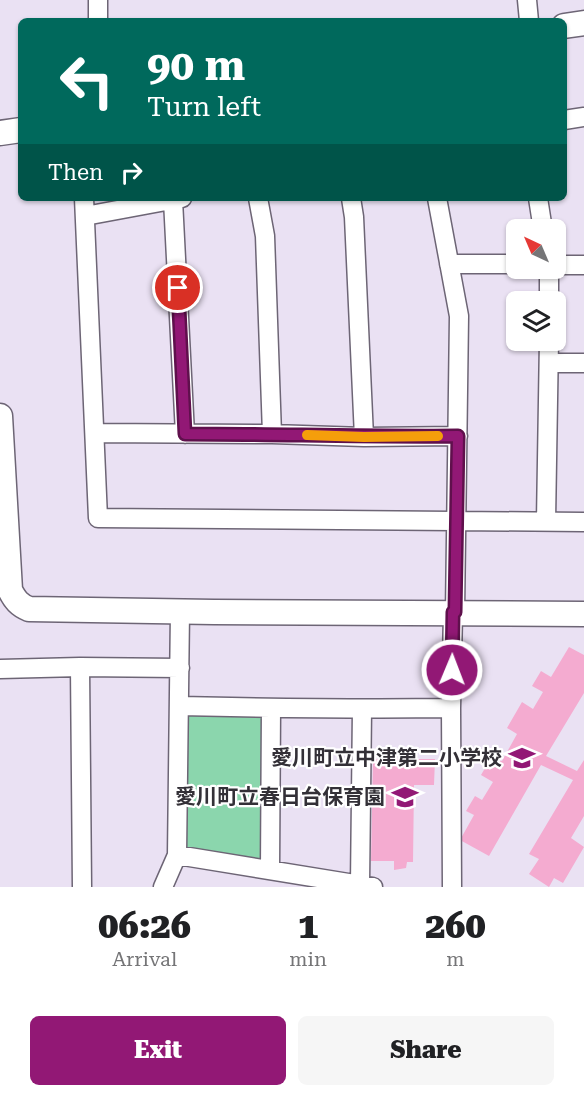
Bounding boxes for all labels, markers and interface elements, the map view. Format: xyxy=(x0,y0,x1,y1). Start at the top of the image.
text: 90 m xyxy=(147,41,245,90)
icon: left xyxy=(48,42,126,120)
text: Turn left xyxy=(147,91,261,123)
icon: right xyxy=(115,156,148,189)
text: Then xyxy=(48,160,103,185)
north arrow xyxy=(506,219,566,279)
map controls xyxy=(506,219,566,351)
pin xyxy=(152,262,203,313)
icon: arrive xyxy=(161,271,194,304)
button: layers xyxy=(506,291,566,351)
position arrow xyxy=(420,638,484,702)
school or university icon: 愛川町立中津第二小学校 xyxy=(507,743,537,773)
place label: 愛川町立中津第二小学校 xyxy=(271,746,502,770)
school or university icon: 愛川町立春日台保育園 xyxy=(390,782,420,812)
place label: 愛川町立春日台保育園 xyxy=(175,785,385,809)
text: 06:26 xyxy=(98,905,191,947)
text: 1 xyxy=(298,905,318,947)
text: 260 xyxy=(425,905,486,947)
text: Arrival xyxy=(112,947,177,971)
text: min xyxy=(289,947,327,971)
text: m xyxy=(446,947,465,971)
button: Exit xyxy=(30,1016,286,1085)
button: Share xyxy=(298,1016,554,1085)

